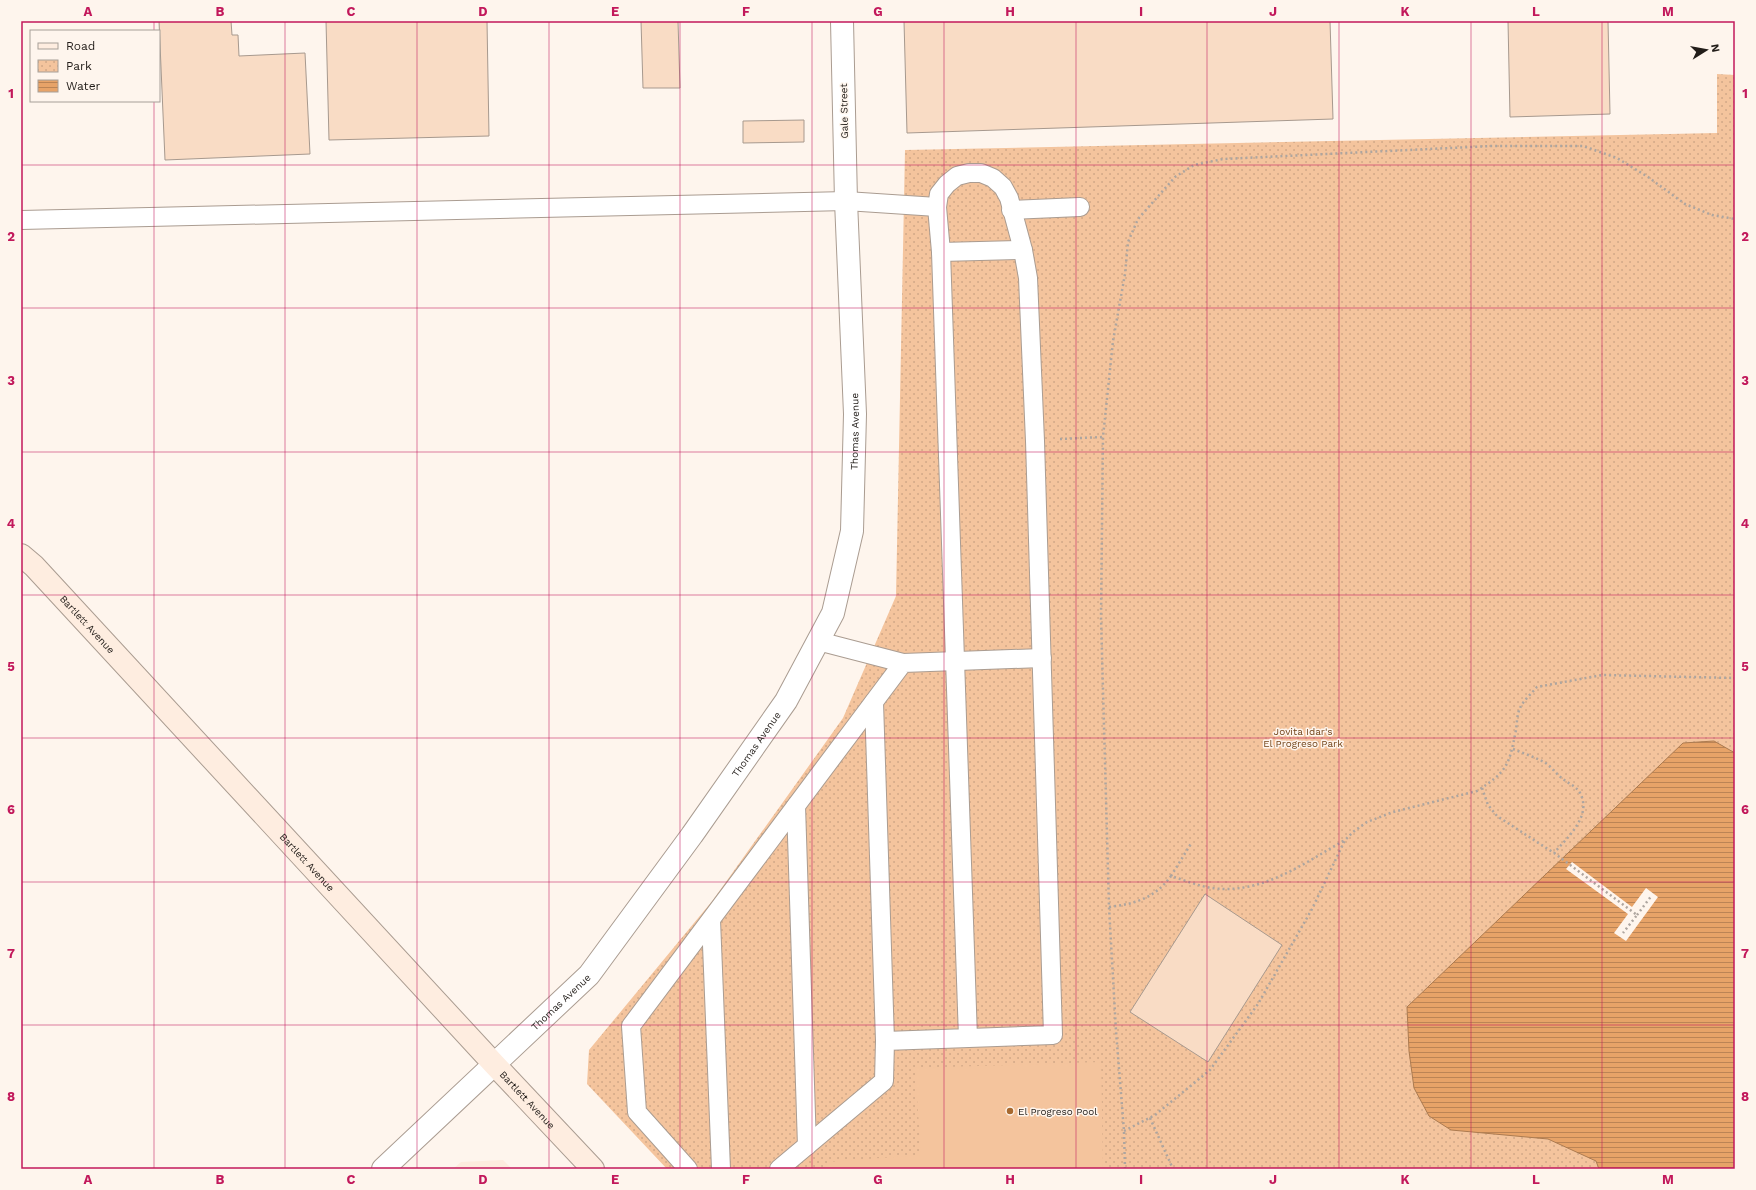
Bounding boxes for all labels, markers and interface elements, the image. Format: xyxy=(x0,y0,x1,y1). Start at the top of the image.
text: A xyxy=(84,4,93,19)
text: B xyxy=(216,4,225,19)
text: C xyxy=(347,4,356,19)
text: D xyxy=(478,4,488,19)
text: E xyxy=(611,4,619,19)
text: F xyxy=(742,4,750,19)
text: G xyxy=(873,4,883,19)
text: H xyxy=(1005,4,1015,19)
text: I xyxy=(1139,4,1143,19)
text: J xyxy=(1269,4,1277,19)
text: K xyxy=(1400,4,1410,19)
text: L xyxy=(1532,4,1540,19)
text: M xyxy=(1662,4,1674,19)
legend xyxy=(30,30,160,102)
north arrow xyxy=(1686,30,1726,70)
text: Road xyxy=(66,39,95,53)
text: N xyxy=(1708,43,1722,53)
text: Park xyxy=(66,59,92,73)
text: Water xyxy=(66,79,101,93)
street label: Gale Street xyxy=(838,82,850,139)
text: 1 xyxy=(8,86,14,101)
text: 1 xyxy=(1742,86,1748,101)
text: 2 xyxy=(7,229,15,244)
text: 2 xyxy=(1741,229,1749,244)
text: 3 xyxy=(7,373,15,388)
text: 3 xyxy=(1741,373,1749,388)
street label: Thomas Avenue xyxy=(848,393,861,470)
text: 4 xyxy=(7,516,16,531)
text: 4 xyxy=(1741,516,1750,531)
street label: Bartlett Avenue xyxy=(58,593,117,655)
text: 5 xyxy=(7,659,15,674)
text: 5 xyxy=(1741,659,1749,674)
street label: Thomas Avenue xyxy=(729,709,783,779)
park label: Jovita Idar's El Progreso Park xyxy=(1263,726,1343,749)
text: 6 xyxy=(7,802,15,817)
text: 6 xyxy=(1741,802,1749,817)
street label: Bartlett Avenue xyxy=(278,831,337,893)
text: 7 xyxy=(7,946,15,961)
text: 7 xyxy=(1741,946,1749,961)
street label: Thomas Avenue xyxy=(529,971,593,1032)
street label: Bartlett Avenue xyxy=(498,1069,558,1131)
text: 8 xyxy=(7,1089,15,1104)
text: 8 xyxy=(1741,1089,1749,1104)
marker: El Progreso Pool xyxy=(1005,1106,1015,1116)
place label: El Progreso Pool xyxy=(1018,1106,1097,1117)
text: A xyxy=(84,1172,93,1187)
text: B xyxy=(216,1172,225,1187)
text: C xyxy=(347,1172,356,1187)
text: D xyxy=(478,1172,488,1187)
text: E xyxy=(611,1172,619,1187)
text: F xyxy=(742,1172,750,1187)
text: G xyxy=(873,1172,883,1187)
text: H xyxy=(1005,1172,1015,1187)
text: I xyxy=(1139,1172,1143,1187)
text: J xyxy=(1269,1172,1277,1187)
text: K xyxy=(1400,1172,1410,1187)
text: L xyxy=(1532,1172,1540,1187)
text: M xyxy=(1662,1172,1674,1187)

